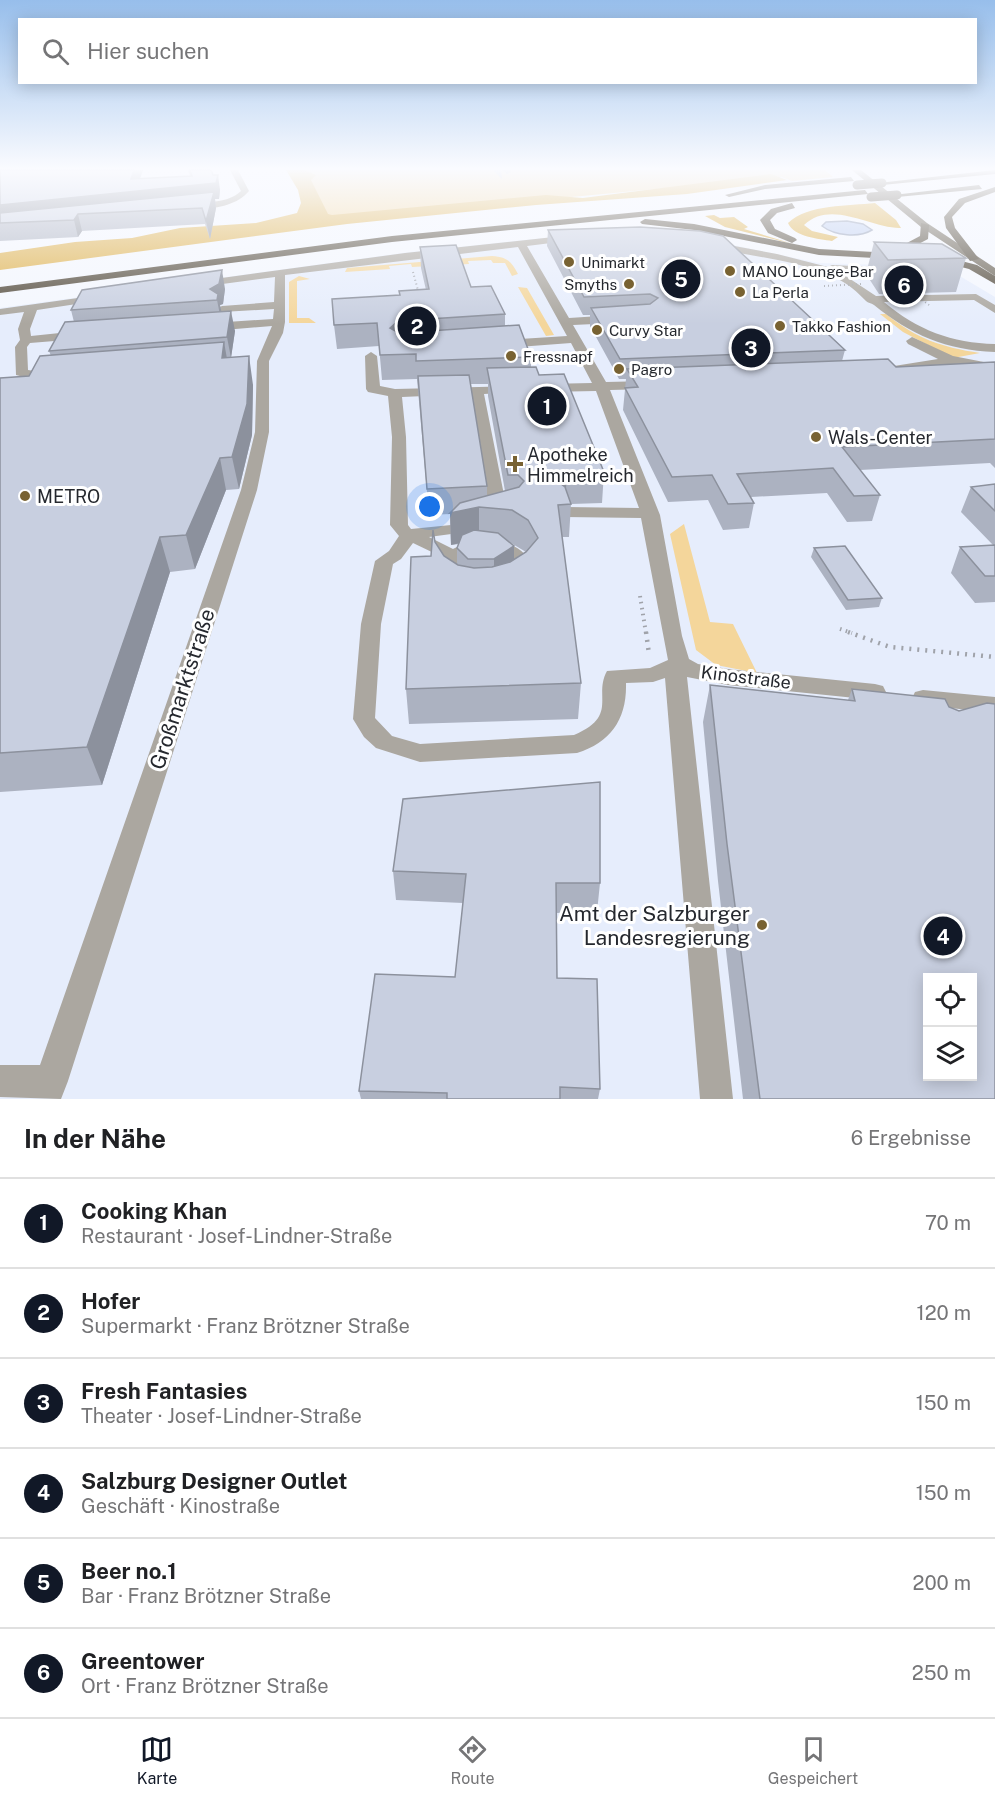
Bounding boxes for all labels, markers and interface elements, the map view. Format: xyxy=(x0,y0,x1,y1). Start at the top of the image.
search box xyxy=(18,18,977,84)
icon: search xyxy=(39,35,72,68)
text: Hier suchen xyxy=(87,38,209,64)
place label: Unimarkt xyxy=(581,254,645,271)
marker: Unimarkt xyxy=(562,255,576,269)
pin: 5 xyxy=(662,256,700,302)
pin: 6 xyxy=(884,262,924,308)
place label: MANO Lounge-Bar xyxy=(742,263,874,280)
marker: MANO Lounge-Bar xyxy=(723,264,737,278)
place label: Smyths xyxy=(564,276,617,293)
marker: Smyths xyxy=(622,277,636,291)
place label: La Perla xyxy=(752,284,809,301)
marker: La Perla xyxy=(733,285,747,299)
pin: 2 xyxy=(398,304,436,348)
place label: Takko Fashion xyxy=(792,318,891,335)
marker: Takko Fashion xyxy=(773,319,787,333)
place label: Curvy Star xyxy=(609,322,683,339)
marker: Curvy Star xyxy=(590,323,604,337)
pin: 3 xyxy=(732,326,771,370)
place label: Fressnapf xyxy=(523,348,593,365)
marker: Fressnapf xyxy=(504,349,518,363)
place label: Pagro xyxy=(631,361,672,378)
marker: Pagro xyxy=(612,362,626,376)
pin: 1 xyxy=(528,384,566,428)
place label: Wals-Center xyxy=(828,427,933,448)
marker: Wals-Center xyxy=(809,430,823,444)
place label: Apotheke Himmelreich xyxy=(527,444,634,486)
marker: Apotheke Himmelreich xyxy=(508,457,522,471)
place label: METRO xyxy=(37,486,100,507)
marker: METRO xyxy=(18,489,32,503)
your location xyxy=(415,492,444,521)
street label: Großmarktstraße xyxy=(144,605,220,773)
street label: Kinostraße xyxy=(700,661,792,693)
place label: Amt der Salzburger Landesregierung xyxy=(559,901,750,950)
pin: 4 xyxy=(924,914,962,958)
marker: Amt der Salzburger Landesregierung xyxy=(755,918,769,932)
map controls xyxy=(923,973,977,1081)
button: locate xyxy=(923,973,977,1027)
button: layers xyxy=(923,1027,977,1081)
text: In der Nähe xyxy=(24,1123,166,1154)
text: 6 Ergebnisse xyxy=(851,1126,971,1150)
text: Cooking Khan xyxy=(81,1198,227,1224)
text: 1 xyxy=(39,1211,48,1235)
text: 70 m xyxy=(925,1211,971,1235)
text: Restaurant · Josef-Lindner-Straße xyxy=(81,1224,392,1248)
text: Hofer xyxy=(81,1288,140,1314)
text: 2 xyxy=(37,1301,50,1325)
text: 120 m xyxy=(917,1301,971,1325)
text: Supermarkt · Franz Brötzner Straße xyxy=(81,1314,410,1338)
text: Fresh Fantasies xyxy=(81,1378,247,1404)
text: 3 xyxy=(37,1391,50,1415)
text: 150 m xyxy=(916,1391,971,1415)
text: Theater · Josef-Lindner-Straße xyxy=(81,1404,362,1428)
text: Salzburg Designer Outlet xyxy=(81,1468,348,1494)
text: 4 xyxy=(37,1481,50,1505)
text: 150 m xyxy=(916,1481,971,1505)
text: Geschäft · Kinostraße xyxy=(81,1494,280,1518)
text: Beer no.1 xyxy=(81,1558,177,1584)
text: 5 xyxy=(37,1571,50,1595)
text: 200 m xyxy=(913,1571,971,1595)
text: Bar · Franz Brötzner Straße xyxy=(81,1584,331,1608)
text: Greentower xyxy=(81,1648,205,1674)
text: 6 xyxy=(37,1661,50,1685)
text: 250 m xyxy=(912,1661,971,1685)
text: Ort · Franz Brötzner Straße xyxy=(81,1674,329,1698)
tab: Karte xyxy=(137,1733,177,1788)
tab: Route xyxy=(451,1733,495,1788)
tab: Gespeichert xyxy=(768,1733,858,1788)

